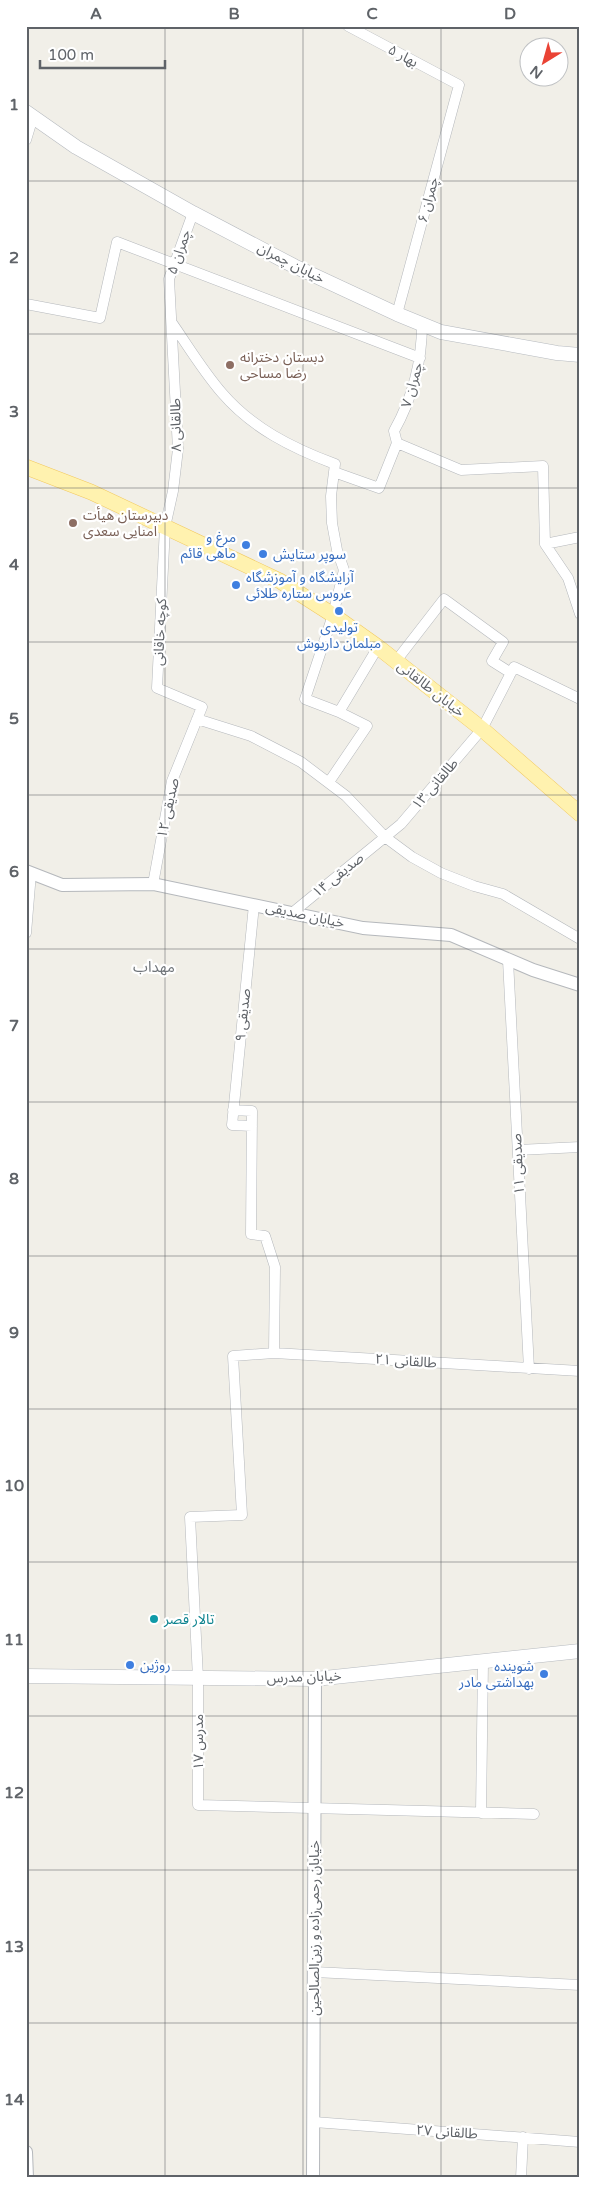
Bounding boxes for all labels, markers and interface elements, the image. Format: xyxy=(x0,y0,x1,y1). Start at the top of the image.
text: A xyxy=(90,4,102,24)
text: B xyxy=(228,4,240,24)
text: C xyxy=(366,4,378,24)
text: D xyxy=(504,4,516,24)
scale bar xyxy=(40,38,165,70)
north arrow xyxy=(518,38,568,88)
street label: بهار ۵ xyxy=(385,41,421,71)
text: 100 m xyxy=(48,46,94,64)
text: N xyxy=(527,62,546,82)
text: 1 xyxy=(9,95,19,115)
street label: چمران ۶ xyxy=(414,176,443,225)
street label: چمران ۵ xyxy=(163,227,196,277)
street label: خیابان چمران xyxy=(254,239,327,288)
text: 2 xyxy=(9,248,19,268)
place label: دبستان دخترانه رضا مساحی xyxy=(240,349,324,382)
marker: دبستان دخترانه رضا مساحی xyxy=(224,359,236,371)
street label: چمران ۷ xyxy=(397,360,428,410)
street label: طالقانی ۸ xyxy=(167,398,185,452)
text: 3 xyxy=(9,402,19,422)
place label: دبیرستان هیأت امنایی سعدی xyxy=(83,506,169,540)
marker: دبیرستان هیأت امنایی سعدی xyxy=(67,517,79,529)
place label: مرغ و ماهی قائم xyxy=(181,529,236,564)
marker: مرغ و ماهی قائم xyxy=(240,539,252,551)
place label: سوپر ستایش xyxy=(273,546,346,564)
marker: سوپر ستایش xyxy=(257,548,269,560)
text: 4 xyxy=(9,555,19,575)
place label: آرایشگاه و آموزشگاه عروس ستاره طلائی xyxy=(246,569,355,602)
marker: آرایشگاه و آموزشگاه عروس ستاره طلائی xyxy=(230,579,242,591)
street label: کوچه خاقانی xyxy=(150,597,171,666)
marker: تولیدی مبلمان داریوش xyxy=(333,605,345,617)
place label: تولیدی مبلمان داریوش xyxy=(297,619,381,652)
street label: خیابان طالقانی xyxy=(394,657,468,721)
text: 5 xyxy=(9,709,19,729)
street label: طالقانی ۱۳ xyxy=(408,755,462,813)
street label: صدیقی ۱۲ xyxy=(153,776,183,840)
street label: صدیقی ۱۴ xyxy=(309,849,367,901)
text: 6 xyxy=(9,862,19,882)
street label: خیابان صدیقی xyxy=(264,898,346,932)
district label: مهداب xyxy=(133,958,175,976)
street label: صدیقی ۹ xyxy=(232,987,254,1042)
text: 7 xyxy=(9,1016,19,1036)
street label: صدیقی ۱۱ xyxy=(508,1133,528,1195)
text: 8 xyxy=(9,1169,19,1189)
text: 9 xyxy=(9,1323,19,1343)
street label: طالقانی ۲۱ xyxy=(375,1350,437,1372)
text: 10 xyxy=(4,1476,24,1496)
place label: تالار قصر xyxy=(163,1611,214,1628)
marker: تالار قصر xyxy=(148,1613,160,1625)
text: 11 xyxy=(4,1630,24,1650)
place label: روژین xyxy=(140,1657,171,1674)
place label: شوینده بهداشتی مادر xyxy=(458,1658,534,1691)
marker: روژین xyxy=(124,1659,136,1671)
street label: خیابان مدرس xyxy=(266,1667,342,1687)
marker: شوینده بهداشتی مادر xyxy=(538,1668,550,1680)
street label: مدرس ۱۷ xyxy=(190,1714,207,1770)
text: 12 xyxy=(4,1783,24,1803)
street label: خیابان رحمی‌زاده و زین‌الصالحین xyxy=(306,1840,323,2016)
text: 13 xyxy=(4,1937,24,1957)
text: 14 xyxy=(4,2090,24,2110)
street label: طالقانی ۲۷ xyxy=(416,2121,478,2143)

